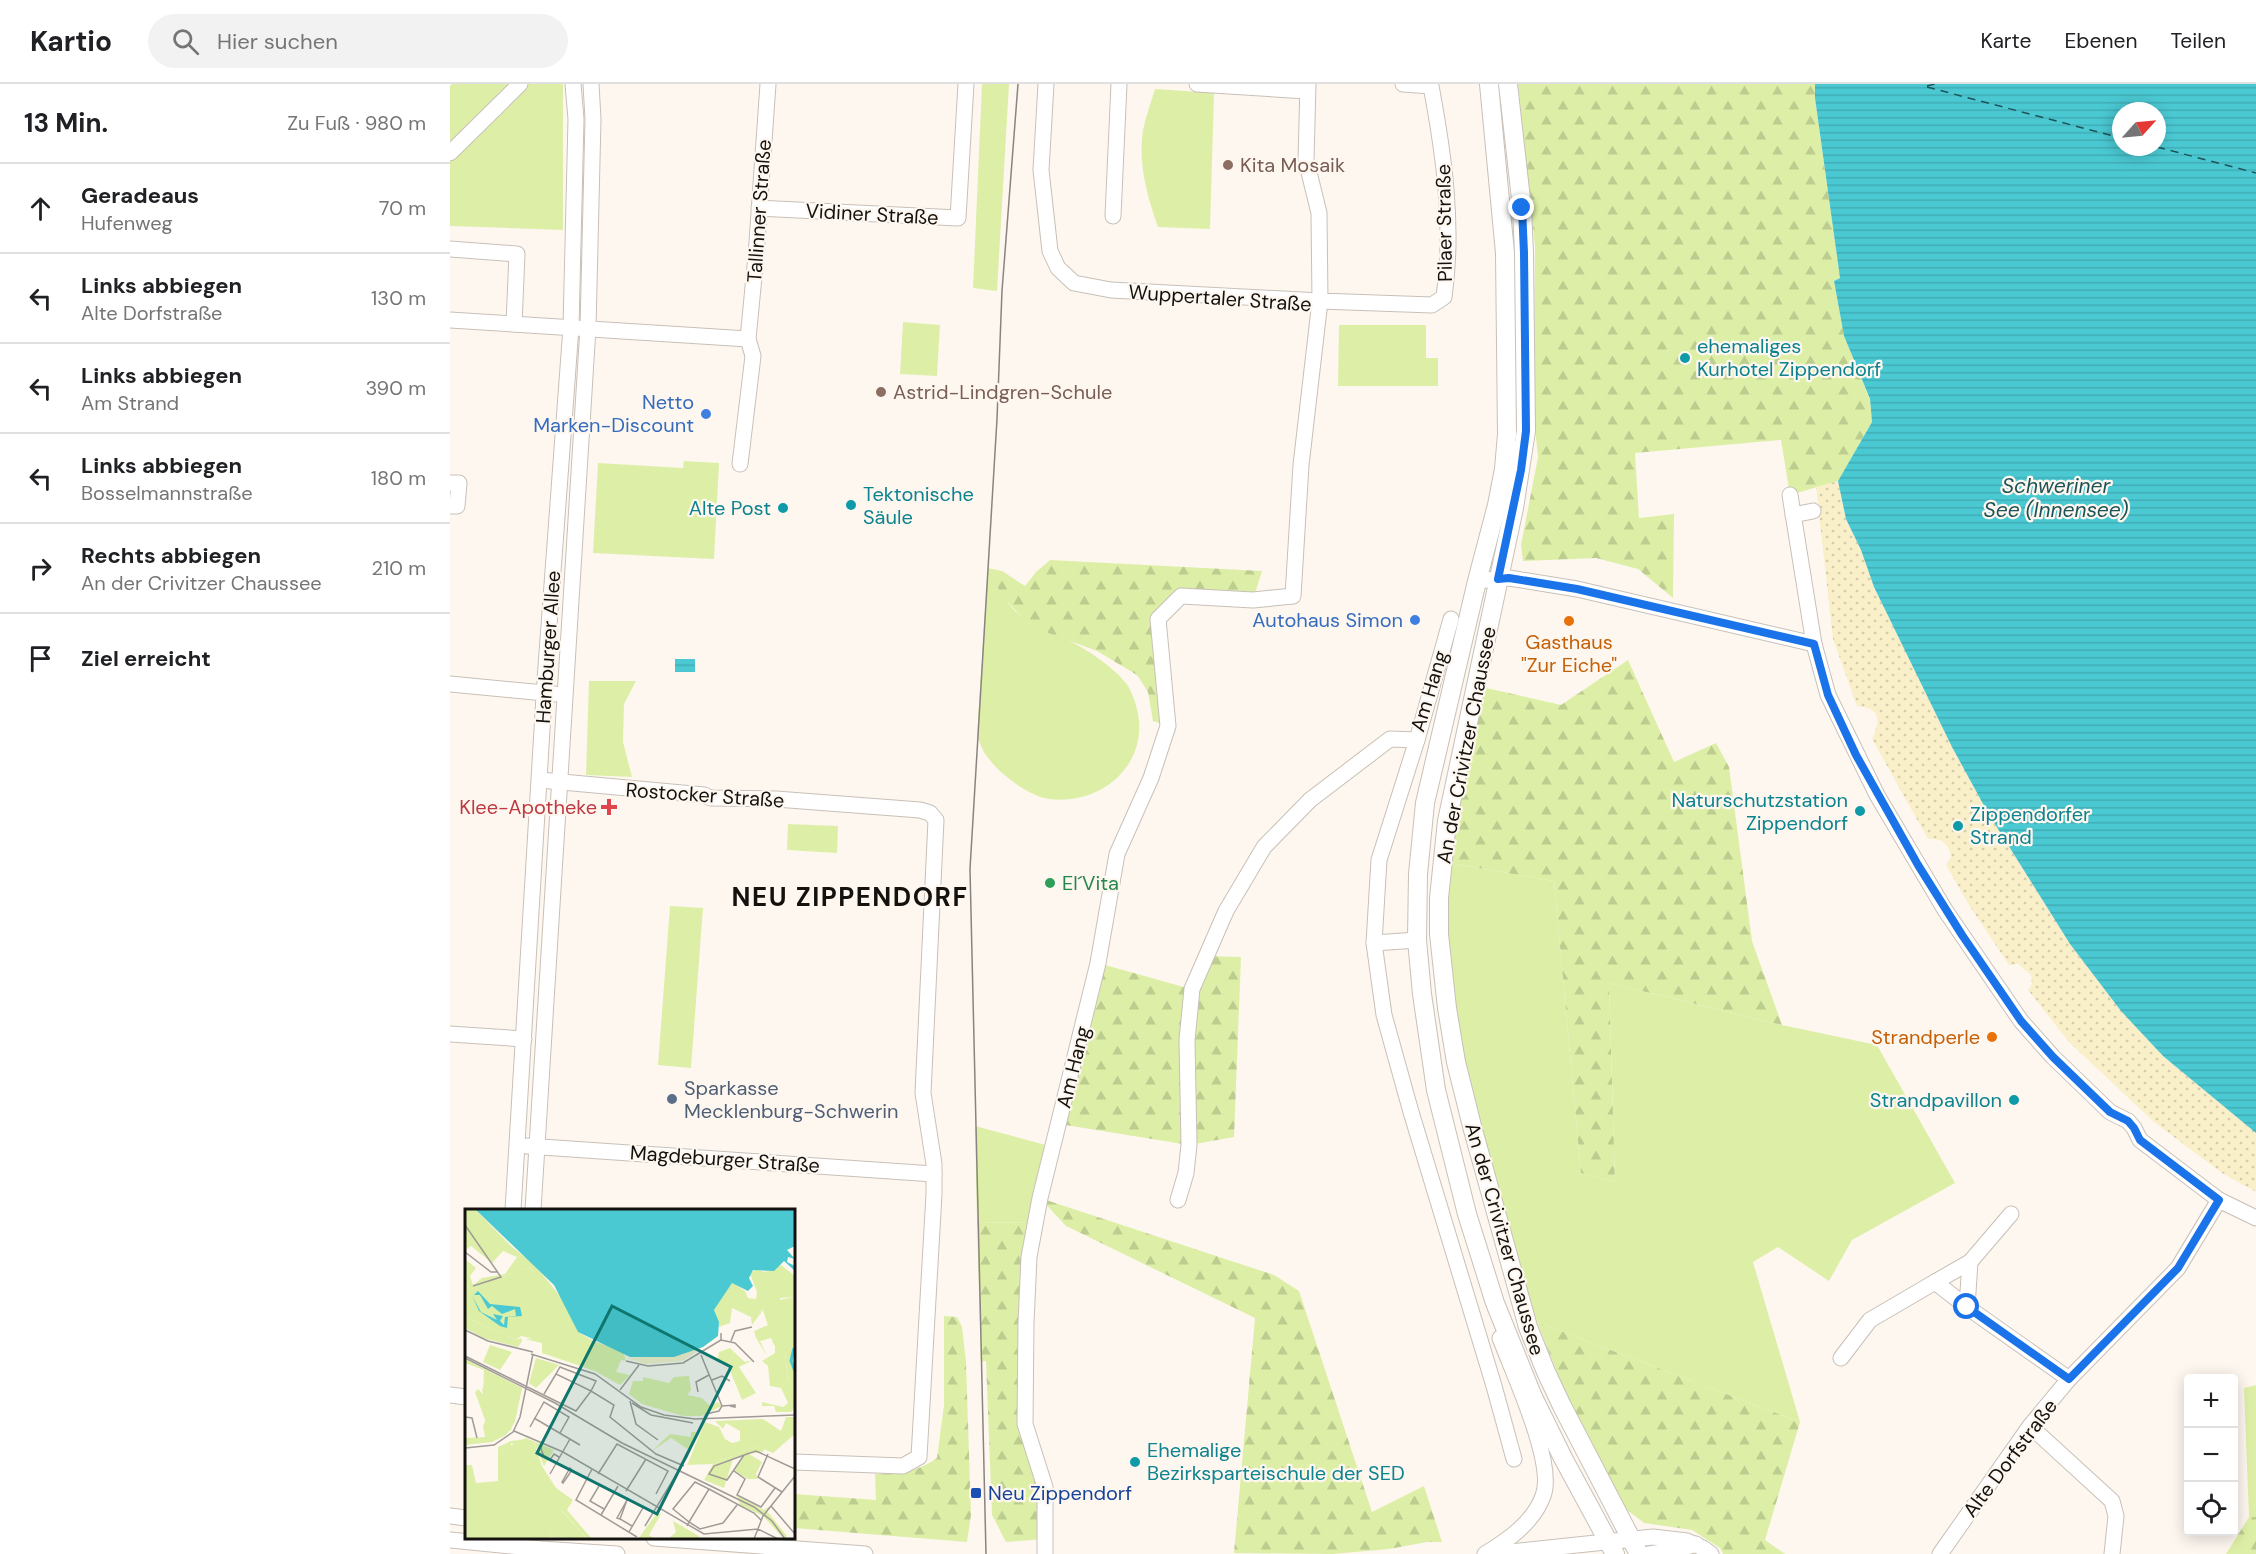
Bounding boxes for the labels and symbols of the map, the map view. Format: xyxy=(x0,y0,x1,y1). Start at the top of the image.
north arrow xyxy=(2112,102,2166,156)
street label: Tallinner Straße xyxy=(741,139,777,283)
place label: Kita Mosaik xyxy=(1240,152,1345,178)
marker: Kita Mosaik xyxy=(1221,158,1235,172)
street label: Pilaer Straße xyxy=(1430,164,1458,282)
route end xyxy=(1508,194,1534,220)
street label: Vidiner Straße xyxy=(805,198,939,230)
street label: Wuppertaler Straße xyxy=(1128,279,1312,317)
place label: ehemaliges Kurhotel Zippendorf xyxy=(1697,333,1881,382)
marker: ehemaliges Kurhotel Zippendorf xyxy=(1678,351,1692,365)
place label: Astrid-Lindgren-Schule xyxy=(893,379,1112,405)
marker: Astrid-Lindgren-Schule xyxy=(874,385,888,399)
place label: Netto Marken-Discount xyxy=(533,389,694,438)
marker: Netto Marken-Discount xyxy=(699,407,713,421)
water label: Schweriner See (Innensee) xyxy=(1984,472,2129,524)
place label: Tektonische Säule xyxy=(863,481,974,530)
place label: Alte Post xyxy=(689,495,771,521)
marker: Tektonische Säule xyxy=(844,498,858,512)
marker: Alte Post xyxy=(776,501,790,515)
street label: Hamburger Allee xyxy=(530,570,566,724)
place label: Autohaus Simon xyxy=(1252,607,1403,633)
marker: Autohaus Simon xyxy=(1408,613,1422,627)
marker: Gasthaus "Zur Eiche" xyxy=(1562,614,1576,628)
street label: An der Crivitzer Chaussee xyxy=(1430,624,1502,866)
place label: Gasthaus "Zur Eiche" xyxy=(1521,629,1617,678)
street label: Am Hang xyxy=(1404,647,1454,735)
street label: Rostocker Straße xyxy=(625,776,785,814)
place label: Naturschutzstation Zippendorf xyxy=(1671,787,1848,836)
place label: Klee-Apotheke xyxy=(459,794,597,820)
marker: Klee-Apotheke xyxy=(602,800,616,814)
place label: Zippendorfer Strand xyxy=(1970,801,2090,850)
marker: Naturschutzstation Zippendorf xyxy=(1853,804,1867,818)
marker: Zippendorfer Strand xyxy=(1951,819,1965,833)
place label: El´Vita xyxy=(1062,870,1119,896)
marker: El´Vita xyxy=(1043,876,1057,890)
district label: NEU ZIPPENDORF xyxy=(732,880,968,914)
street label: Am Hang xyxy=(1050,1023,1096,1111)
place label: Strandperle xyxy=(1871,1024,1980,1050)
marker: Strandperle xyxy=(1985,1030,1999,1044)
place label: Sparkasse Mecklenburg-Schwerin xyxy=(684,1075,899,1124)
place label: Strandpavillon xyxy=(1870,1087,2002,1113)
marker: Sparkasse Mecklenburg-Schwerin xyxy=(665,1092,679,1106)
marker: Strandpavillon xyxy=(2007,1093,2021,1107)
street label: An der Crivitzer Chaussee xyxy=(1459,1120,1551,1358)
street label: Magdeburger Straße xyxy=(629,1139,821,1179)
inset map xyxy=(465,1209,795,1539)
route start xyxy=(1953,1293,1979,1319)
street label: Alte Dorfstraße xyxy=(1957,1394,2063,1522)
place label: Ehemalige Bezirksparteischule der SED xyxy=(1147,1437,1405,1486)
marker: Ehemalige Bezirksparteischule der SED xyxy=(1128,1455,1142,1469)
place label: Neu Zippendorf xyxy=(988,1480,1132,1506)
marker: Neu Zippendorf xyxy=(969,1486,983,1500)

